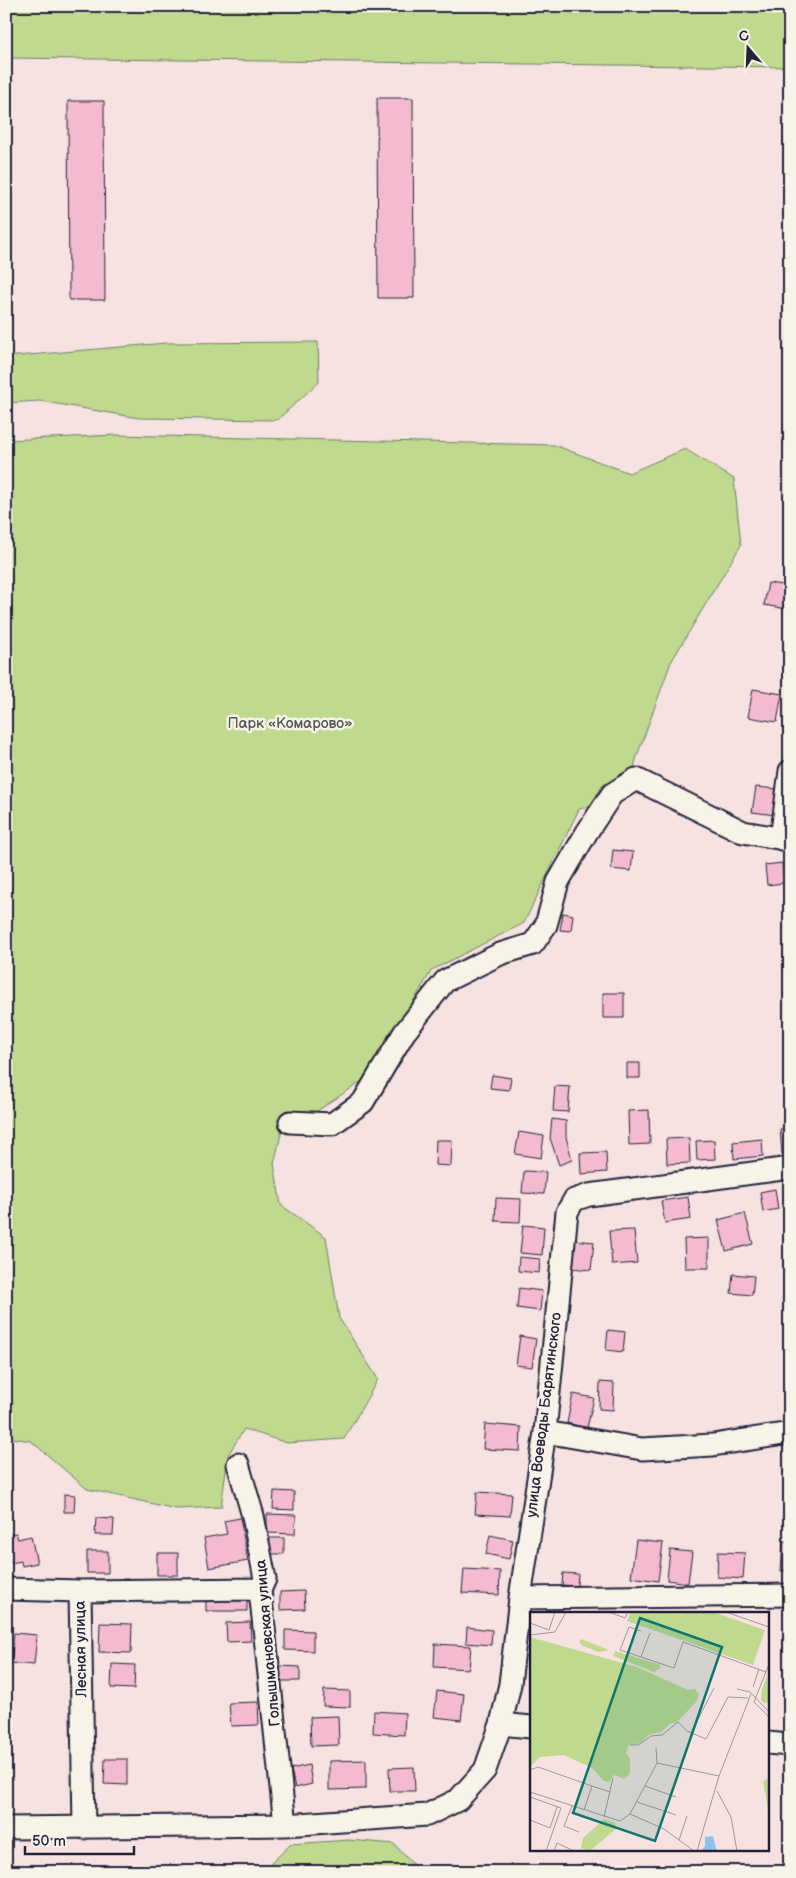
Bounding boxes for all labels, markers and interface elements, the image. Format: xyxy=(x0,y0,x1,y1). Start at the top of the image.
north arrow xyxy=(724,22,774,72)
text: С xyxy=(737,26,752,46)
park label: Парк «Комарово» xyxy=(227,714,353,733)
street label: улица Воеводы Барятинского xyxy=(522,1311,566,1519)
street label: Голышмановская улица xyxy=(251,1559,285,1727)
street label: Лесная улица xyxy=(71,1600,91,1698)
inset map xyxy=(530,1612,768,1850)
scale bar xyxy=(25,1823,134,1855)
text: 50 m xyxy=(32,1832,66,1851)

